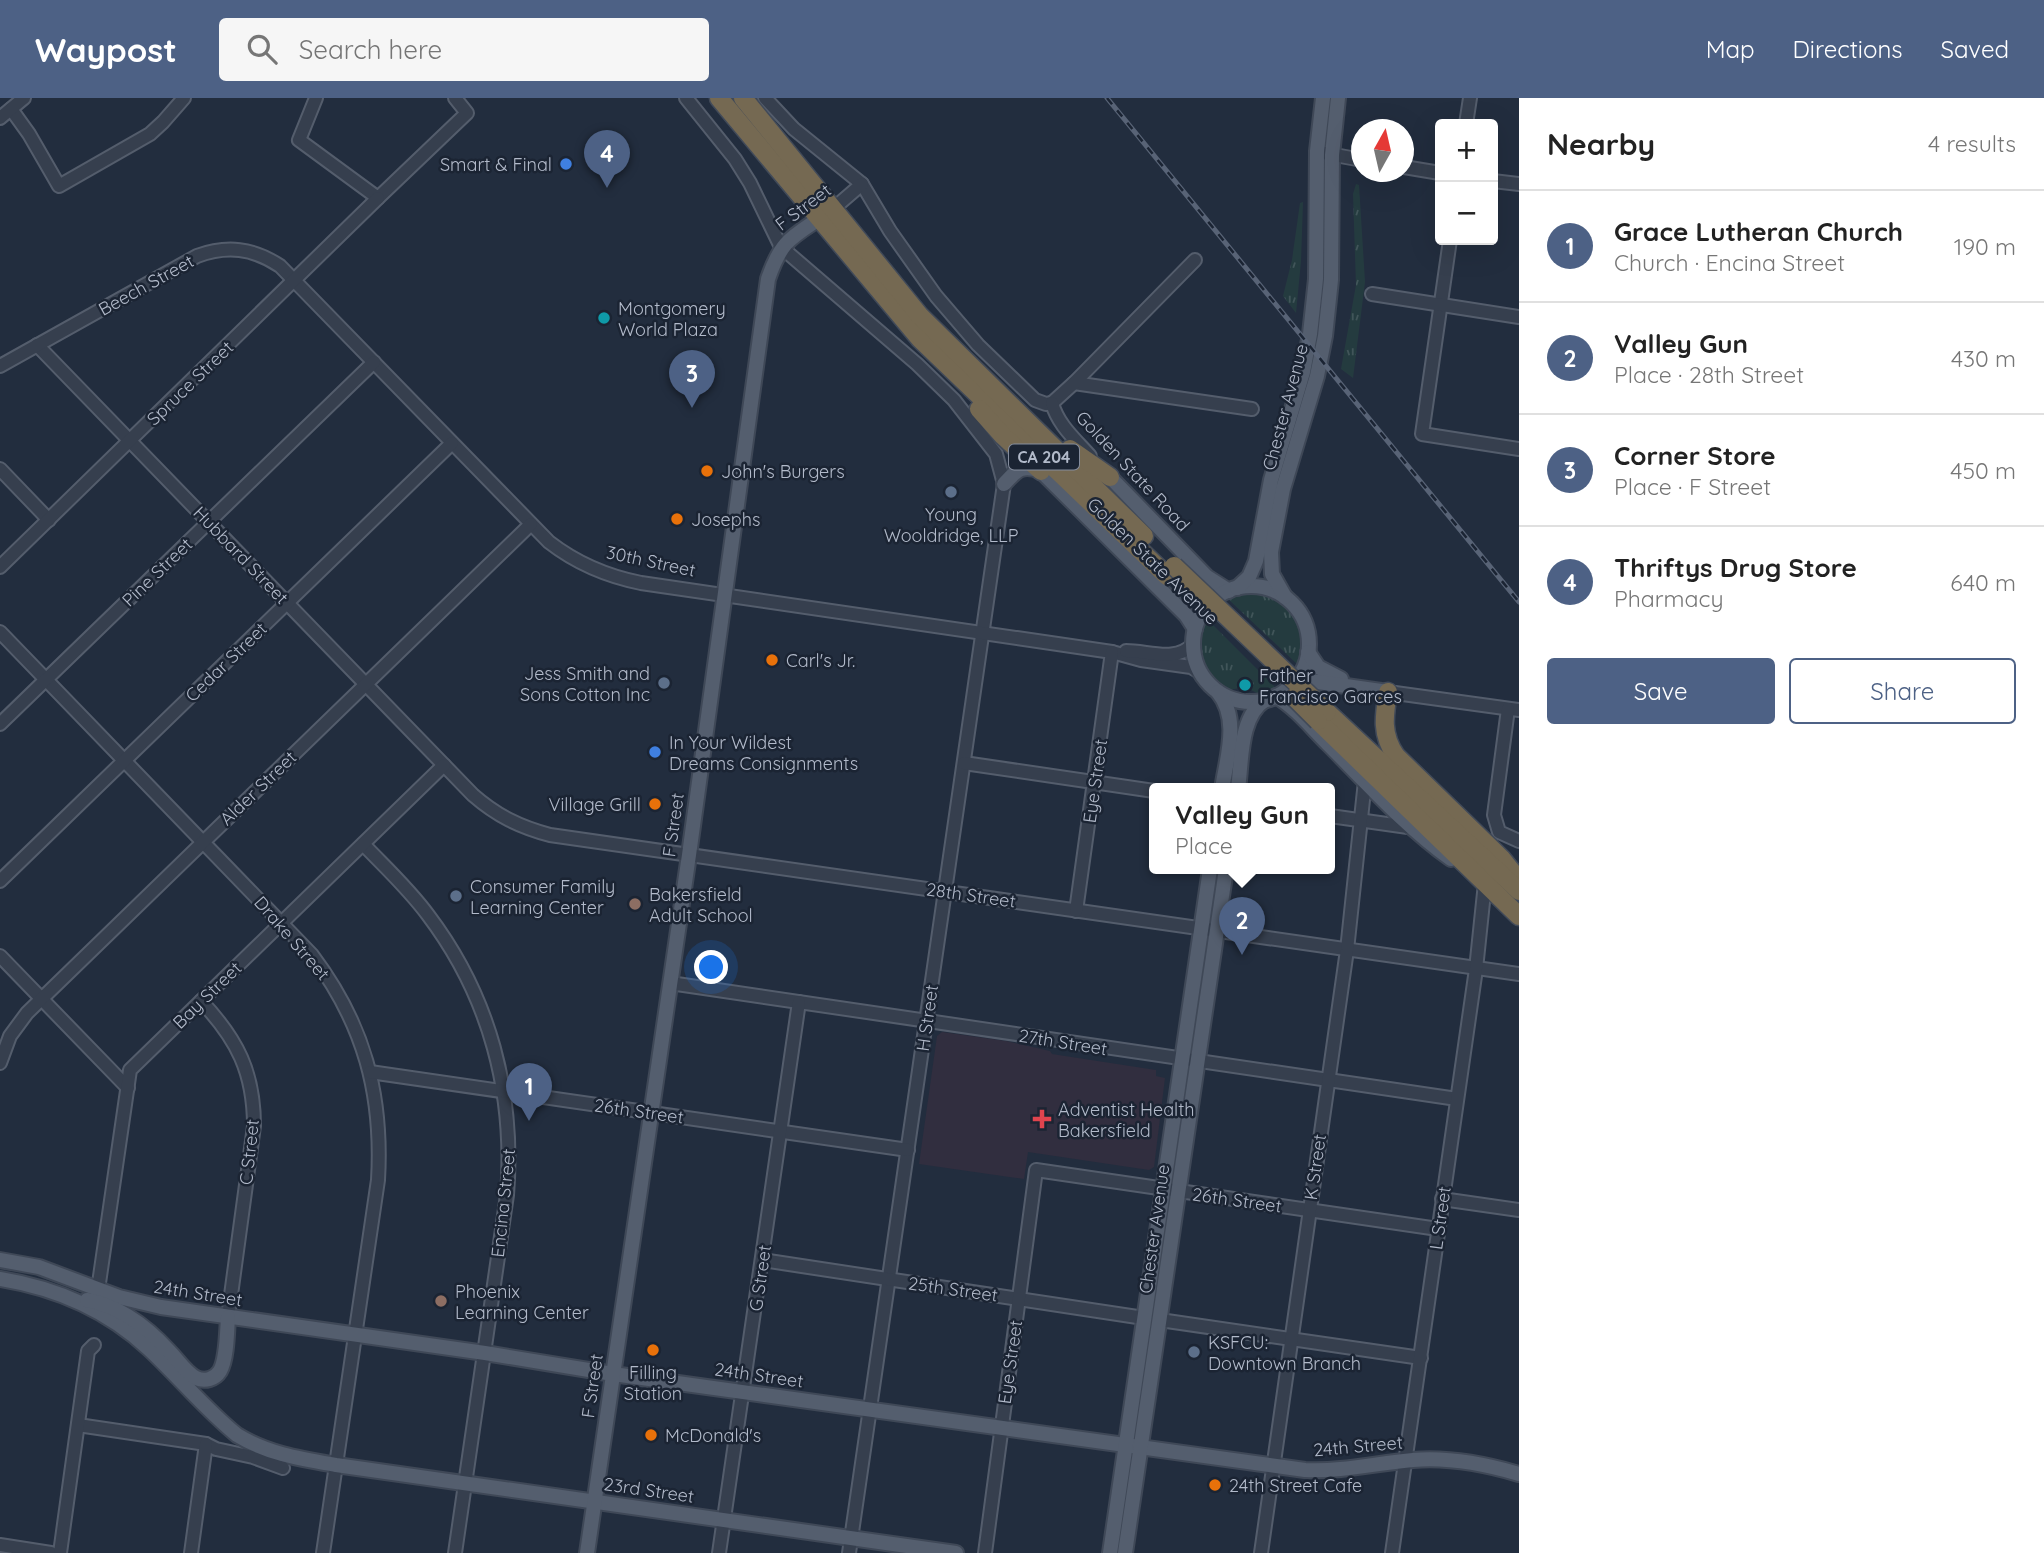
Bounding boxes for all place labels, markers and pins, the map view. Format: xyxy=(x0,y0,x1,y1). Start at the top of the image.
pin: 4 xyxy=(584,130,630,188)
place label: Smart & Final xyxy=(440,153,552,176)
marker: Smart & Final xyxy=(558,156,574,172)
place label: Montgomery World Plaza xyxy=(618,297,726,341)
marker: Montgomery World Plaza xyxy=(596,310,612,326)
pin: 3 xyxy=(669,350,715,408)
place label: John's Burgers xyxy=(721,460,845,483)
marker: John's Burgers xyxy=(699,463,715,479)
marker: Young Wooldridge, LLP xyxy=(943,484,959,500)
place label: Young Wooldridge, LLP xyxy=(884,503,1018,547)
place label: Josephs xyxy=(691,508,760,531)
marker: Josephs xyxy=(669,511,685,527)
place label: Carl's Jr. xyxy=(786,649,855,672)
marker: Carl's Jr. xyxy=(764,652,780,668)
place label: Jess Smith and Sons Cotton Inc xyxy=(520,662,650,706)
place label: Father Francisco Garces xyxy=(1259,664,1402,708)
marker: Jess Smith and Sons Cotton Inc xyxy=(656,675,672,691)
marker: Father Francisco Garces xyxy=(1237,677,1253,693)
place label: In Your Wildest Dreams Consignments xyxy=(669,731,858,775)
marker: In Your Wildest Dreams Consignments xyxy=(647,744,663,760)
place label: Village Grill xyxy=(548,793,641,816)
marker: Village Grill xyxy=(647,796,663,812)
place label: Consumer Family Learning Center xyxy=(470,875,615,919)
place label: Bakersfield Adult School xyxy=(649,883,753,927)
marker: Consumer Family Learning Center xyxy=(448,888,464,904)
marker: Bakersfield Adult School xyxy=(627,896,643,912)
pin: 2 xyxy=(1219,897,1265,955)
pin: 1 xyxy=(506,1063,552,1121)
place label: Adventist Health Bakersfield xyxy=(1058,1098,1195,1142)
marker: Adventist Health Bakersfield xyxy=(1032,1109,1052,1129)
place label: Phoenix Learning Center xyxy=(455,1280,589,1324)
marker: Phoenix Learning Center xyxy=(433,1293,449,1309)
place label: KSFCU: Downtown Branch xyxy=(1208,1331,1361,1375)
marker: Filling Station xyxy=(645,1342,661,1358)
marker: KSFCU: Downtown Branch xyxy=(1186,1344,1202,1360)
place label: Filling Station xyxy=(624,1361,682,1405)
place label: McDonald's xyxy=(665,1424,761,1447)
marker: McDonald's xyxy=(643,1427,659,1443)
place label: 24th Street Cafe xyxy=(1229,1474,1362,1497)
marker: 24th Street Cafe xyxy=(1207,1477,1223,1493)

